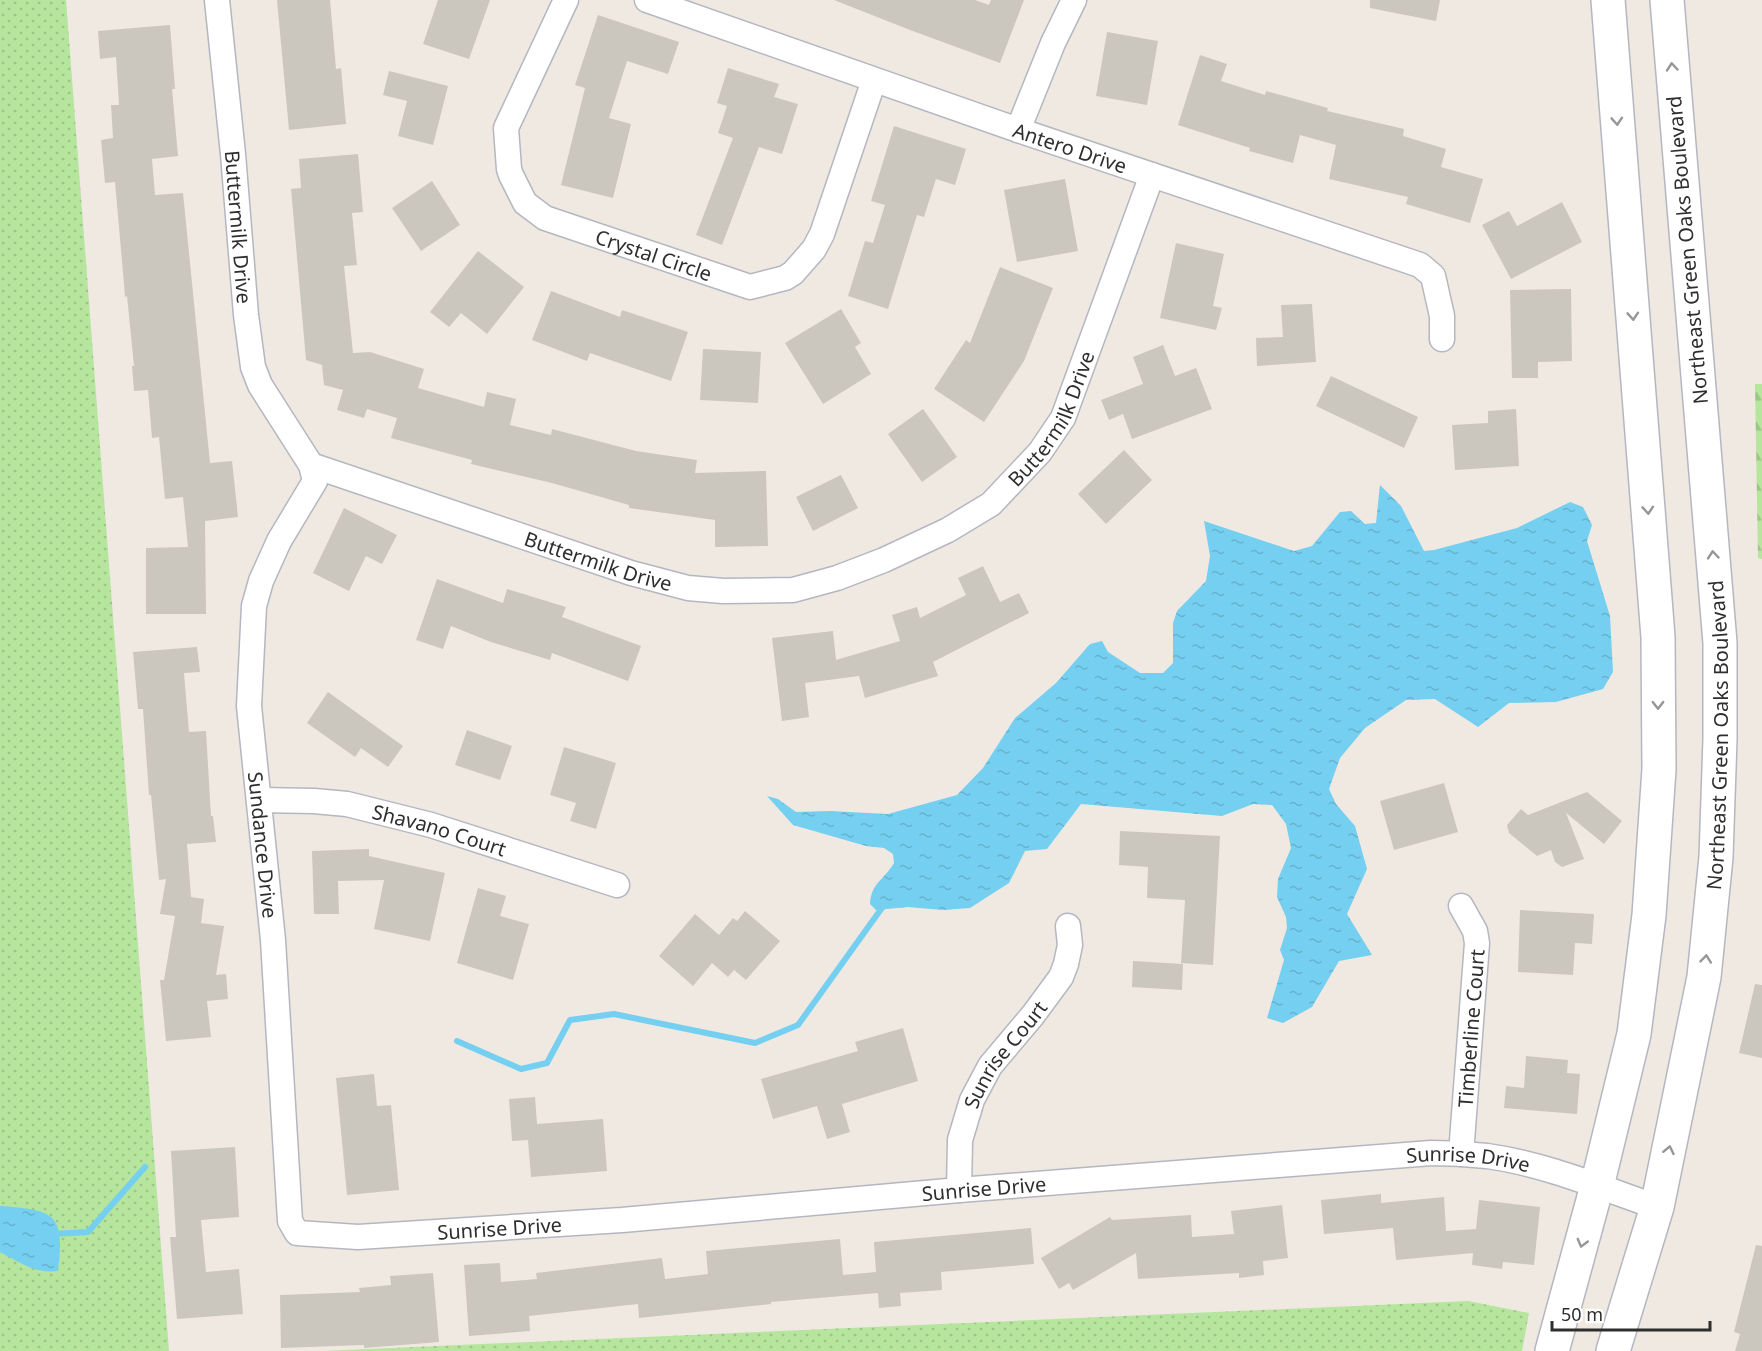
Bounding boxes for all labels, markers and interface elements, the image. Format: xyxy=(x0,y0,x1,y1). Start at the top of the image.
one-way arrow xyxy=(1666,63,1679,72)
street label: Northeast Green Oaks Boulevard xyxy=(1660,95,1714,405)
street label: Antero Drive xyxy=(1010,116,1130,179)
one-way arrow xyxy=(1611,117,1624,126)
street label: Buttermilk Drive xyxy=(219,149,259,305)
street label: Crystal Circle xyxy=(592,223,716,287)
one-way arrow xyxy=(1626,311,1639,320)
street label: Buttermilk Drive xyxy=(1001,347,1100,492)
one-way arrow xyxy=(1641,505,1654,514)
street label: Buttermilk Drive xyxy=(521,525,675,597)
one-way arrow xyxy=(1707,550,1720,559)
street label: Northeast Green Oaks Boulevard xyxy=(1699,579,1734,891)
one-way arrow xyxy=(1652,700,1664,709)
street label: Sundance Drive xyxy=(242,770,284,919)
street label: Shavano Court xyxy=(370,797,510,862)
street label: Timberline Court xyxy=(1451,948,1490,1108)
one-way arrow xyxy=(1699,954,1712,963)
street label: Sunrise Court xyxy=(957,995,1053,1111)
street label: Sunrise Drive xyxy=(1405,1139,1533,1178)
one-way arrow xyxy=(1662,1146,1675,1156)
street label: Sunrise Drive xyxy=(921,1170,1047,1207)
street label: Sunrise Drive xyxy=(436,1210,563,1245)
one-way arrow xyxy=(1576,1238,1589,1248)
scale bar xyxy=(1552,1294,1710,1332)
text: 50 m xyxy=(1561,1302,1603,1326)

